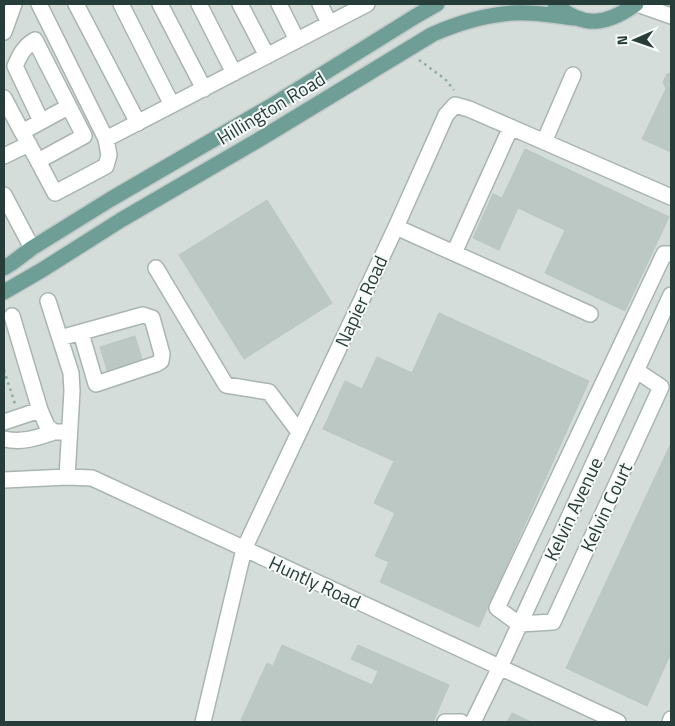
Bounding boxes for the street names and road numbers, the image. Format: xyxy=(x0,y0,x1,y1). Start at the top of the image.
street label: Hillington Road xyxy=(211,64,331,151)
street label: Napier Road xyxy=(327,250,394,351)
street label: Kelvin Avenue xyxy=(536,452,609,566)
street label: Kelvin Court xyxy=(572,457,639,556)
street label: Huntly Road xyxy=(264,548,366,616)

